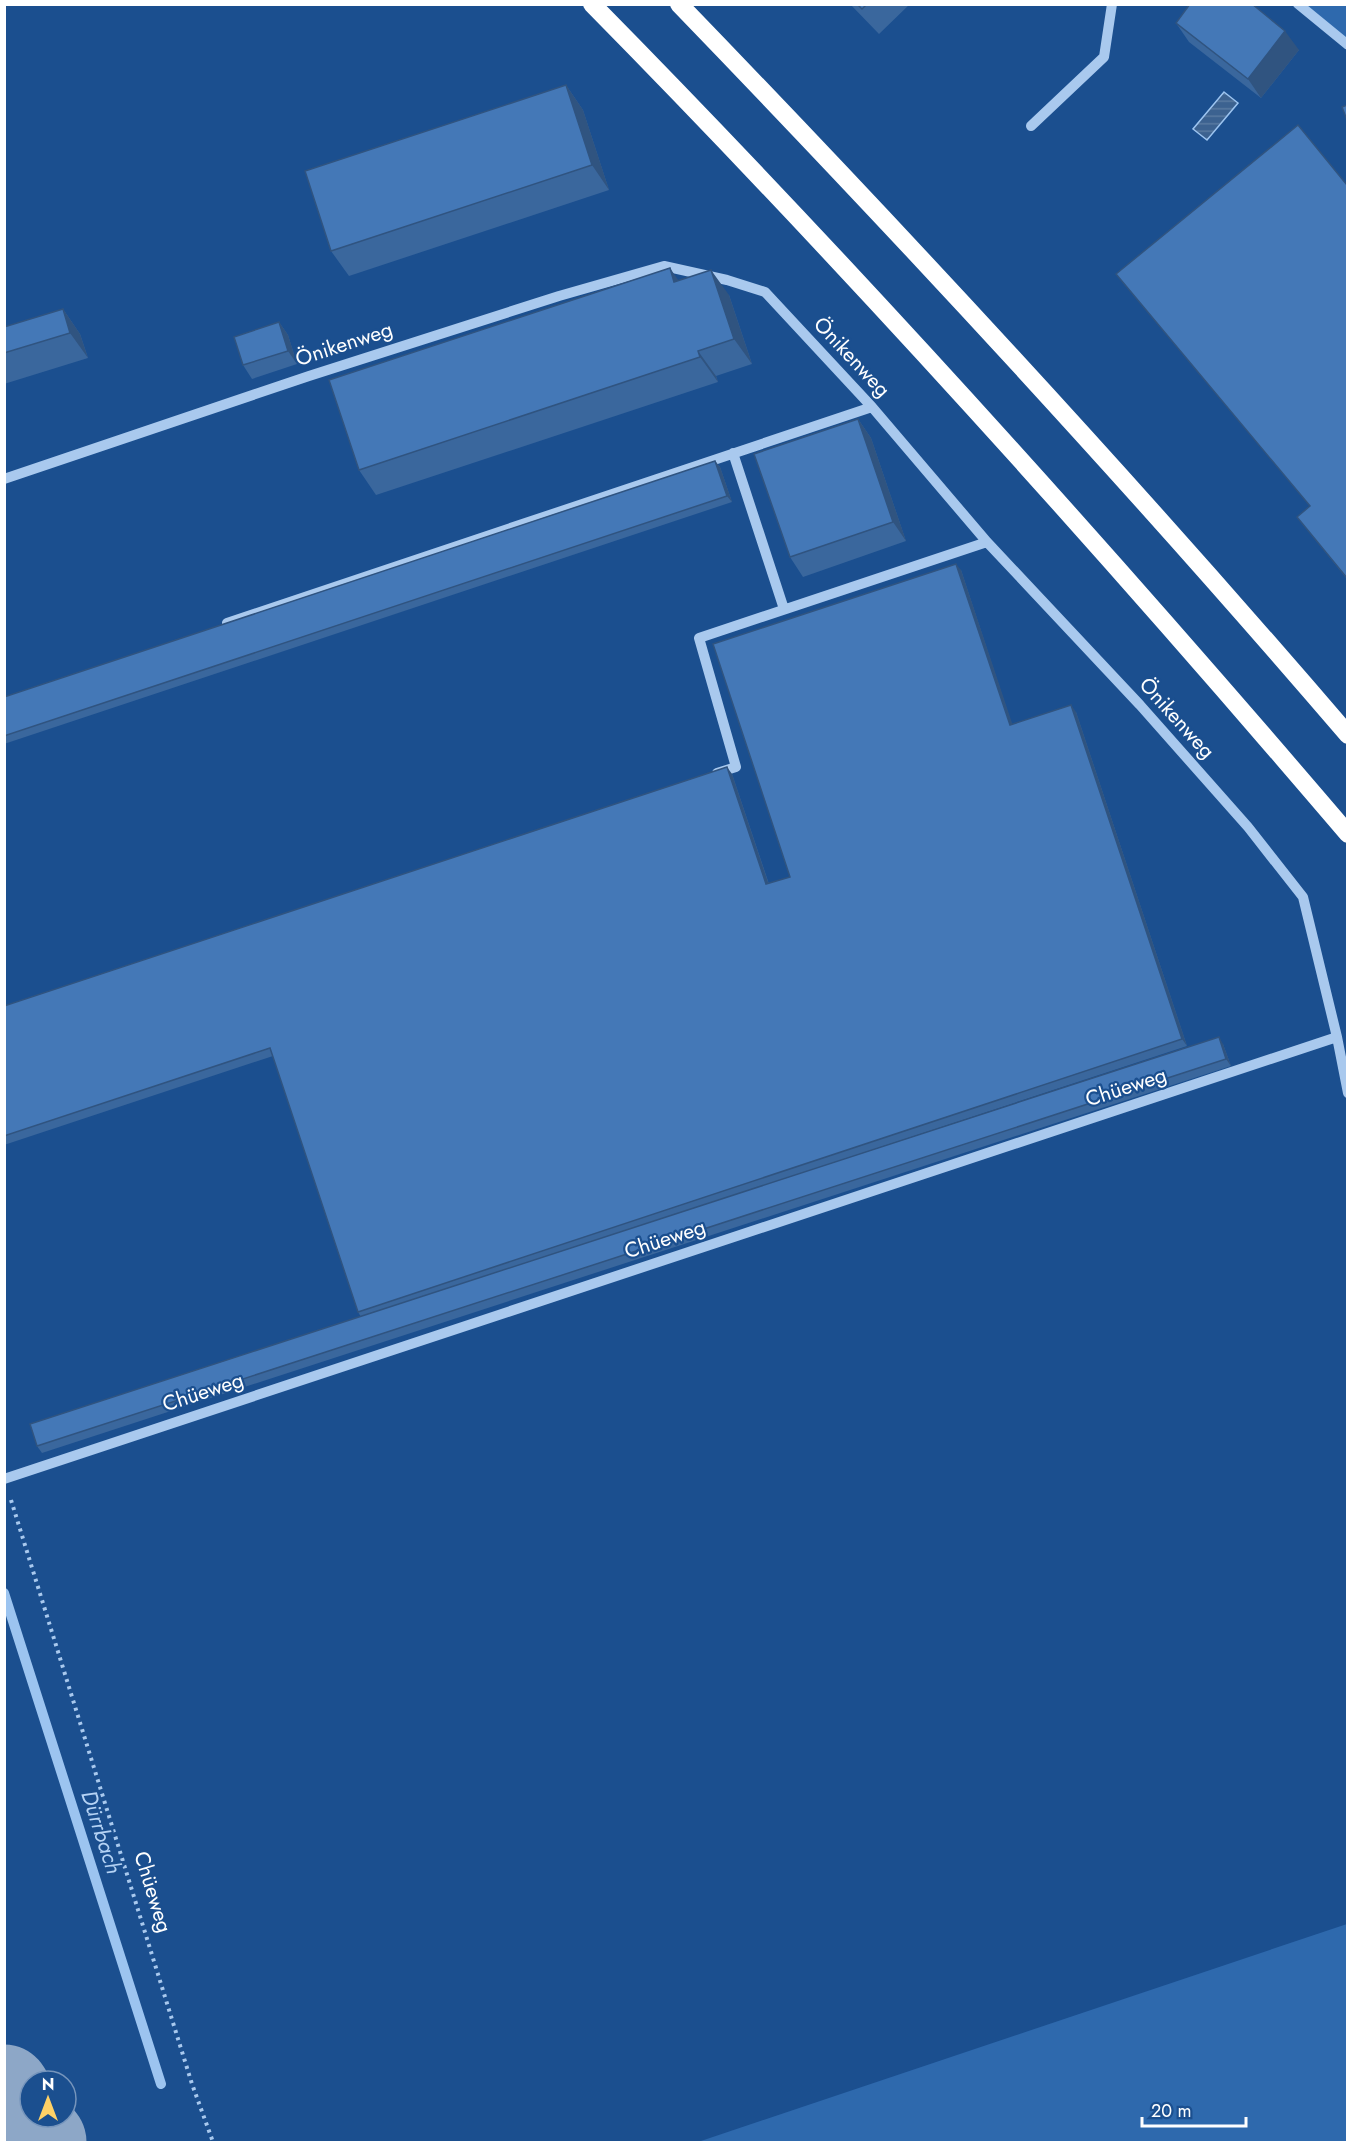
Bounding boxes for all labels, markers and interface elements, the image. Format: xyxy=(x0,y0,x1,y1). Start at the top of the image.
street label: Önikenweg xyxy=(807,310,897,404)
street label: Önikenweg xyxy=(292,314,396,374)
street label: Önikenweg xyxy=(1132,671,1222,765)
street label: Chüeweg xyxy=(1082,1060,1170,1114)
street label: Chüeweg xyxy=(621,1212,709,1266)
street label: Chüeweg xyxy=(159,1365,247,1419)
water label: Dürrbach xyxy=(73,1786,131,1878)
street label: Chüeweg xyxy=(126,1848,180,1936)
north arrow xyxy=(18,2069,78,2129)
text: N xyxy=(42,2073,54,2096)
scale bar xyxy=(1142,2090,1246,2128)
text: 20 m xyxy=(1151,2098,1191,2124)

